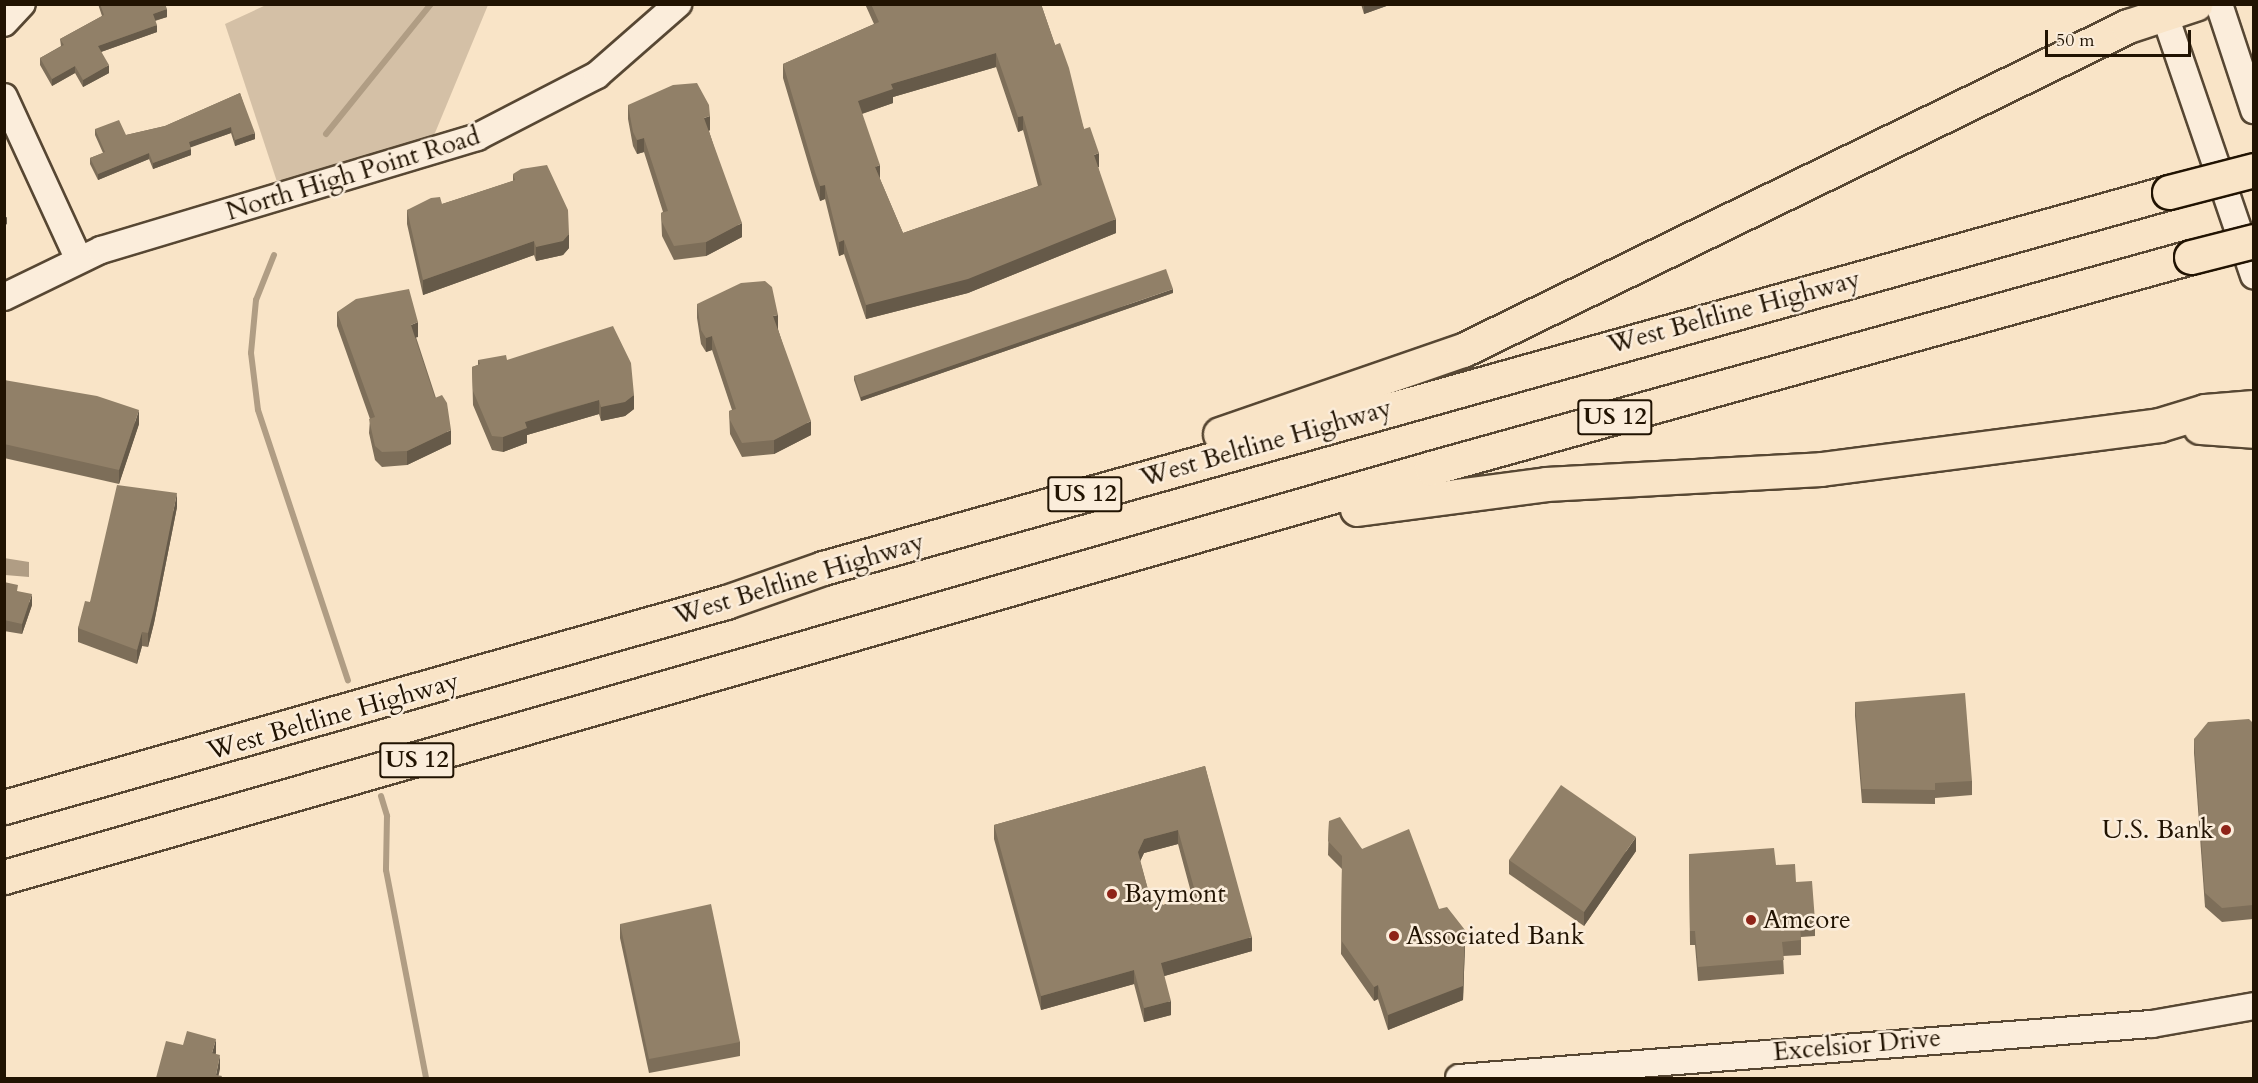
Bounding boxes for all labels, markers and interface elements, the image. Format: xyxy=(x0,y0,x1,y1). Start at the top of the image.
scale bar xyxy=(2048,18,2194,56)
text: 50 m xyxy=(2056,28,2095,53)
street label: North High Point Road xyxy=(222,121,484,227)
street label: West Beltline Highway xyxy=(1604,263,1864,361)
street label: West Beltline Highway xyxy=(1137,392,1395,494)
road number: US 12 xyxy=(1576,396,1654,438)
road number: US 12 xyxy=(1046,473,1124,515)
street label: West Beltline Highway xyxy=(670,526,928,632)
street label: West Beltline Highway xyxy=(204,665,462,767)
road number: US 12 xyxy=(378,739,456,781)
place label: U.S. Bank xyxy=(2102,814,2214,846)
marker: U.S. Bank xyxy=(2219,823,2233,837)
place label: Baymont xyxy=(1124,878,1226,910)
marker: Baymont xyxy=(1105,887,1119,901)
place label: Amcore xyxy=(1763,904,1851,936)
marker: Amcore xyxy=(1744,913,1758,927)
place label: Associated Bank xyxy=(1406,920,1585,952)
marker: Associated Bank xyxy=(1387,929,1401,943)
street label: Excelsior Drive xyxy=(1772,1022,1942,1068)

